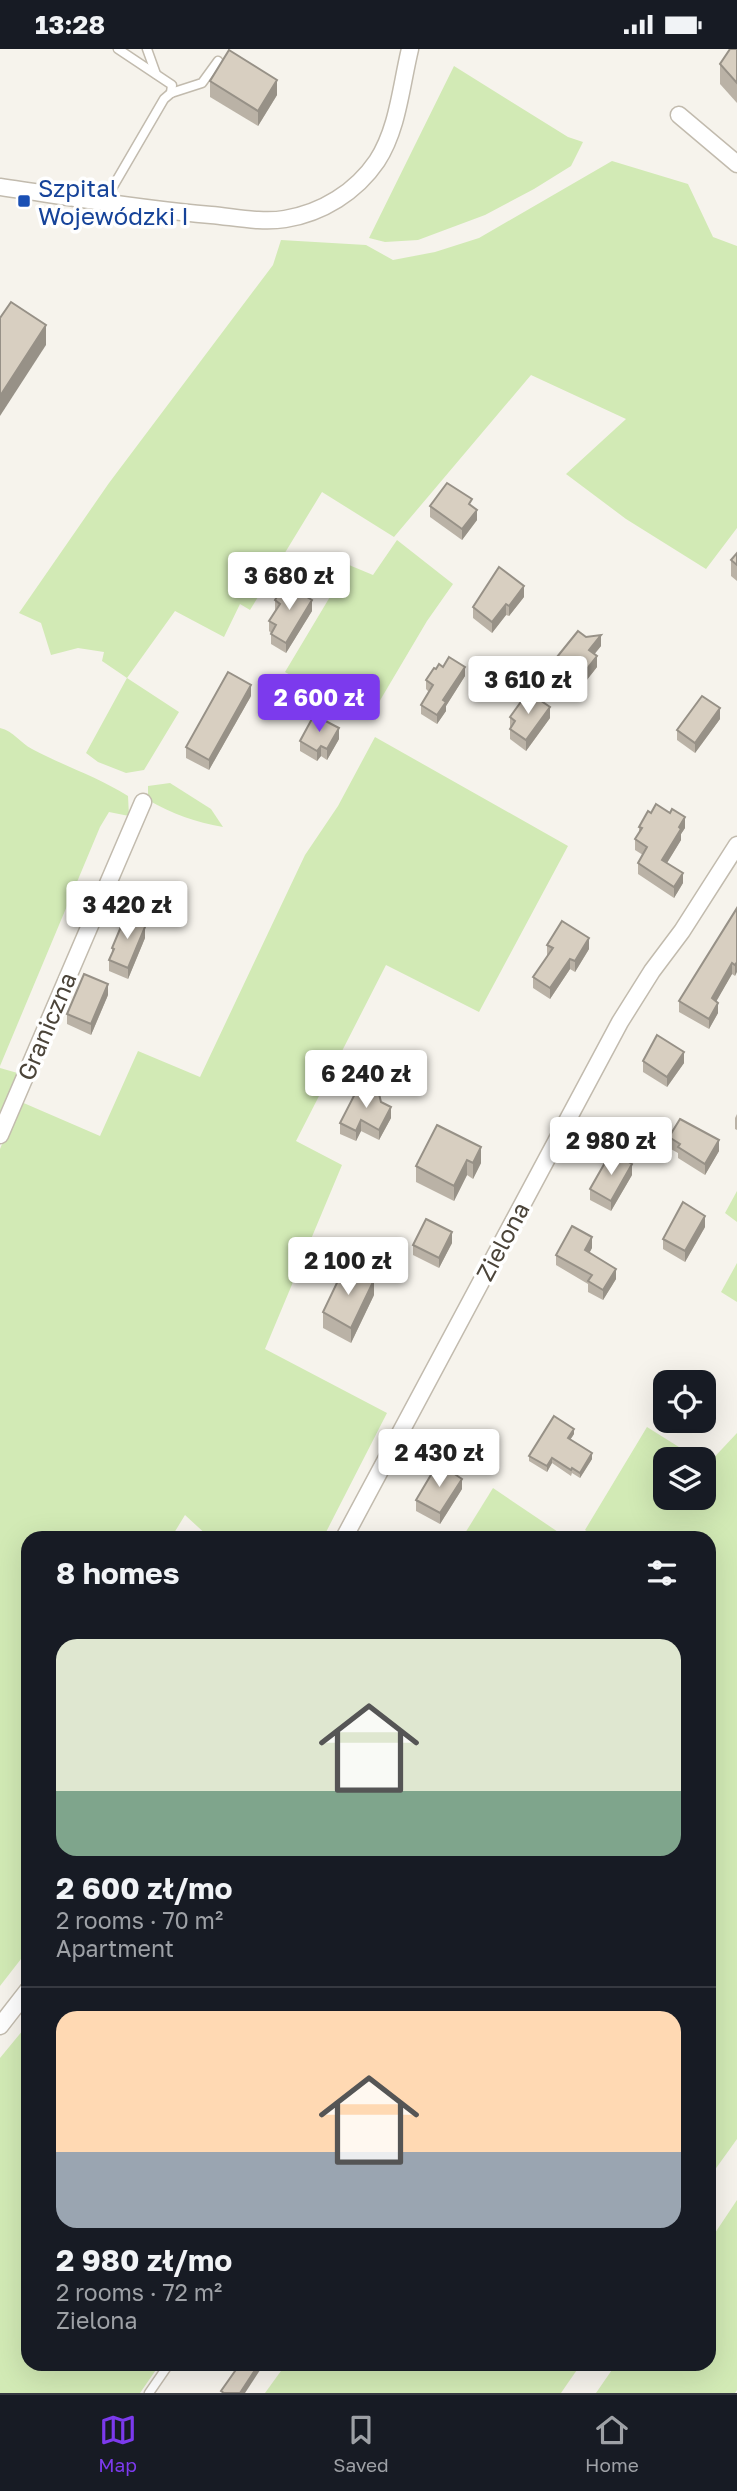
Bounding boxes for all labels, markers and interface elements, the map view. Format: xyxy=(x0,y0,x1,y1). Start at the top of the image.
text: 13:28 xyxy=(35,9,105,40)
place label: Szpital Wojewódzki I xyxy=(38,173,189,230)
marker: Szpital Wojewódzki I xyxy=(16,193,32,209)
pin: 3 680 zł xyxy=(217,553,361,612)
text: 3 680 zł xyxy=(244,561,334,589)
pin: 3 610 zł xyxy=(456,657,600,716)
text: 3 610 zł xyxy=(484,665,572,693)
pin: 2 600 zł xyxy=(247,675,391,734)
text: 2 600 zł xyxy=(274,683,364,711)
pin: 3 420 zł xyxy=(55,881,199,941)
text: 3 420 zł xyxy=(82,890,172,918)
street label: Graniczna xyxy=(10,968,82,1084)
pin: 6 240 zł xyxy=(294,1051,438,1110)
text: 6 240 zł xyxy=(321,1059,411,1087)
pin: 2 980 zł xyxy=(539,1117,683,1177)
text: 2 980 zł xyxy=(566,1126,656,1154)
street label: Zielona xyxy=(469,1197,535,1285)
pin: 2 100 zł xyxy=(276,1237,420,1297)
text: 2 100 zł xyxy=(304,1246,392,1274)
map controls xyxy=(653,1370,716,1510)
button: locate xyxy=(653,1370,716,1433)
pin: 2 430 zł xyxy=(367,1429,511,1489)
text: 2 430 zł xyxy=(394,1438,484,1466)
button: layers xyxy=(653,1447,716,1510)
icon: filters xyxy=(643,1554,681,1592)
text: 8 homes xyxy=(56,1555,180,1591)
icon: home xyxy=(306,1685,432,1811)
text: 2 600 zł/mo xyxy=(56,1870,233,1906)
text: 2 rooms · 70 m² xyxy=(56,1906,223,1934)
text: Apartment xyxy=(56,1934,174,1962)
icon: home xyxy=(306,2057,432,2183)
text: 2 980 zł/mo xyxy=(56,2242,232,2278)
text: 2 rooms · 72 m² xyxy=(56,2278,222,2306)
text: Zielona xyxy=(56,2306,137,2334)
tab: Map xyxy=(98,2411,137,2476)
tab: Saved xyxy=(333,2411,389,2476)
tab: Home xyxy=(585,2411,639,2476)

